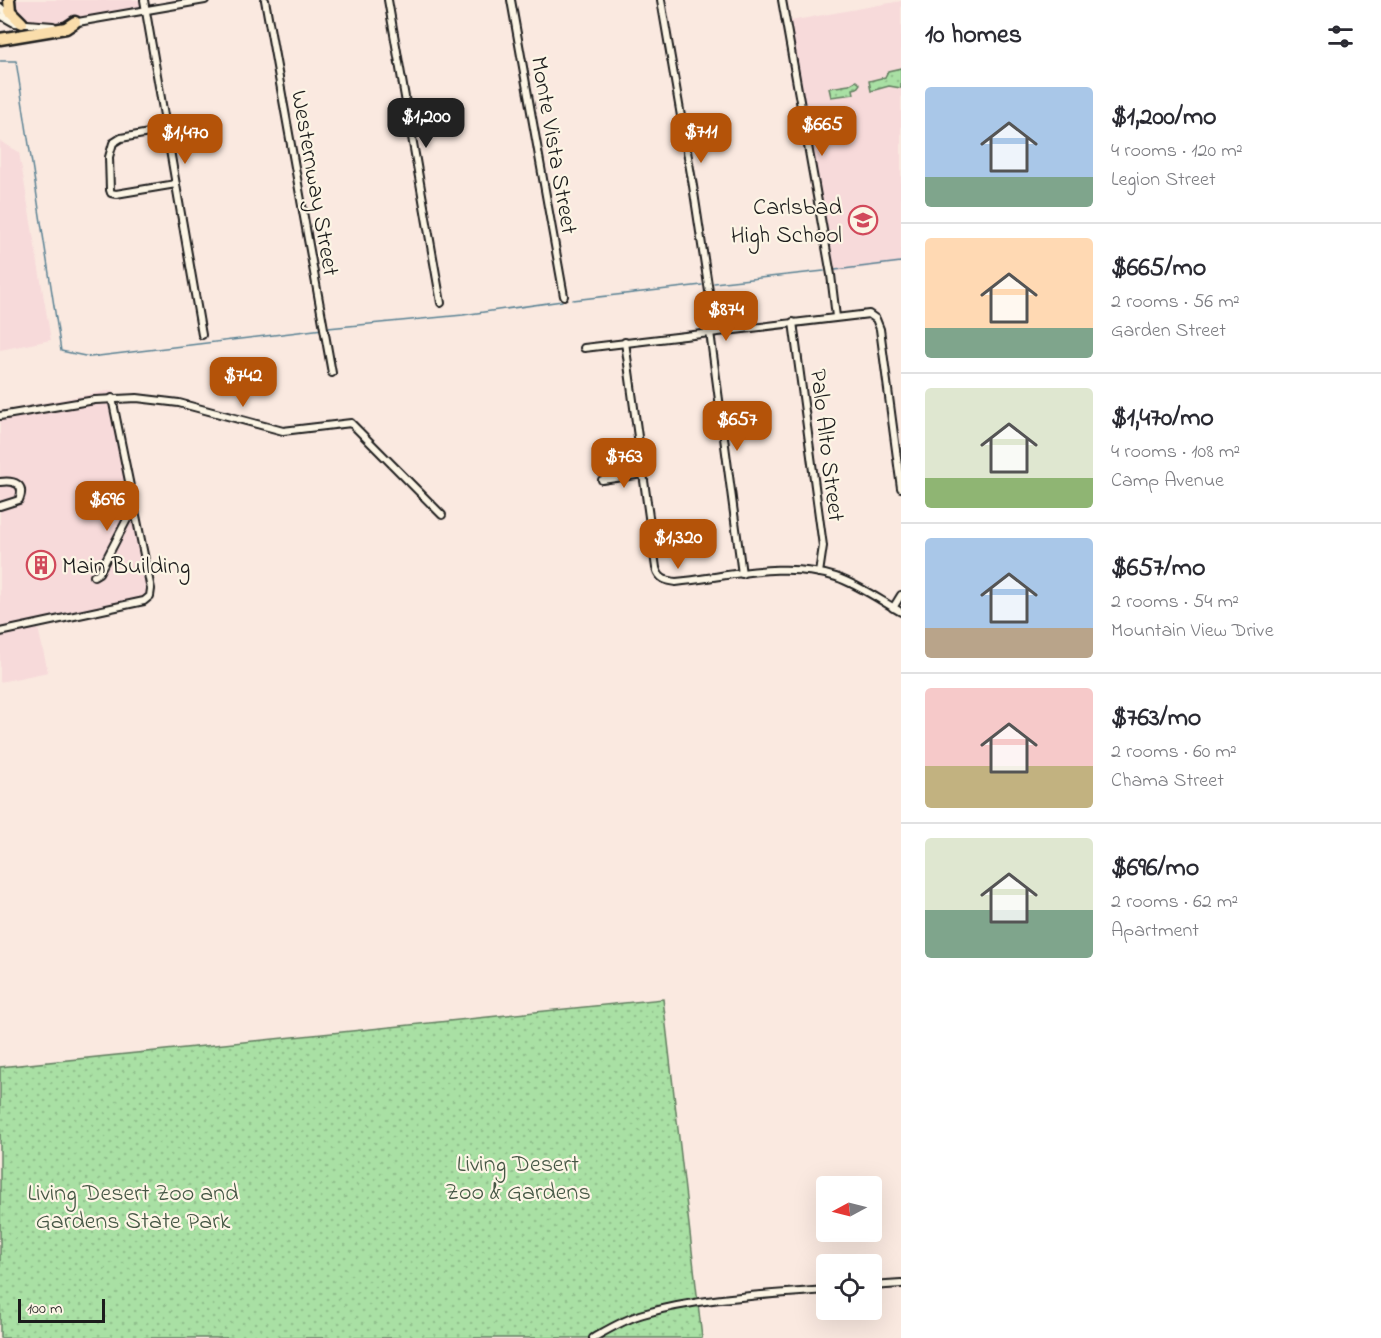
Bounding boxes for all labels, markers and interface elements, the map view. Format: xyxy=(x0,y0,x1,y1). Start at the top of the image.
text: 10 homes xyxy=(925,17,1022,55)
icon: filters xyxy=(1324,20,1357,53)
street label: Monte Vista Street xyxy=(520,54,585,237)
street label: Westernway Street xyxy=(279,88,347,279)
pin: $1,200 xyxy=(377,98,475,149)
text: $1,200/mo xyxy=(1111,99,1217,137)
text: $1,200 xyxy=(401,103,451,132)
pin: $665 xyxy=(786,106,858,157)
text: $665 xyxy=(801,111,843,140)
icon: home xyxy=(973,111,1045,183)
pin: $711 xyxy=(665,113,737,164)
pin: $1,470 xyxy=(136,114,234,165)
text: $711 xyxy=(684,118,718,147)
text: $1,470 xyxy=(161,119,209,148)
text: 4 rooms · 120 m² xyxy=(1111,137,1243,166)
text: Legion Street xyxy=(1111,166,1216,195)
place label: Carlsbad High School xyxy=(731,191,843,254)
school or university icon: Carlsbad High School xyxy=(847,204,879,236)
text: $665/mo xyxy=(1111,250,1206,288)
icon: home xyxy=(973,262,1045,334)
text: 2 rooms · 56 m² xyxy=(1111,288,1240,317)
pin: $874 xyxy=(690,291,762,342)
text: $874 xyxy=(708,296,744,325)
text: Garden Street xyxy=(1111,317,1226,346)
pin: $742 xyxy=(207,357,279,408)
text: $742 xyxy=(224,362,262,391)
street label: Palo Alto Street xyxy=(799,367,852,524)
text: $1,470/mo xyxy=(1111,400,1214,438)
pin: $657 xyxy=(701,401,773,452)
text: $657 xyxy=(717,406,757,435)
icon: home xyxy=(973,412,1045,484)
pin: $763 xyxy=(588,438,660,489)
text: 4 rooms · 108 m² xyxy=(1111,438,1240,467)
text: $763 xyxy=(605,443,643,472)
text: Camp Avenue xyxy=(1111,467,1224,496)
pin: $696 xyxy=(71,481,143,532)
text: $696 xyxy=(89,486,125,515)
pin: $1,320 xyxy=(629,519,727,570)
text: $1,320 xyxy=(654,524,702,553)
building icon: Main Building xyxy=(25,549,57,581)
place label: Main Building xyxy=(62,550,190,585)
text: $657/mo xyxy=(1111,550,1206,588)
icon: home xyxy=(973,562,1045,634)
text: 2 rooms · 54 m² xyxy=(1111,588,1239,617)
text: Mountain View Drive xyxy=(1111,617,1274,646)
text: $763/mo xyxy=(1111,700,1201,738)
icon: home xyxy=(973,712,1045,784)
text: 2 rooms · 60 m² xyxy=(1111,738,1237,767)
text: Chama Street xyxy=(1111,767,1224,796)
text: $696/mo xyxy=(1111,850,1199,888)
icon: home xyxy=(973,862,1045,934)
text: 2 rooms · 62 m² xyxy=(1111,888,1238,917)
text: Apartment xyxy=(1111,917,1199,946)
park label: Living Desert Zoo & Gardens xyxy=(445,1148,591,1211)
north arrow xyxy=(816,1176,882,1242)
map controls xyxy=(816,1176,882,1320)
park label: Living Desert Zoo and Gardens State Park xyxy=(27,1177,239,1240)
button: locate xyxy=(816,1254,882,1320)
scale bar xyxy=(18,1296,105,1324)
text: 100 m xyxy=(27,1297,62,1321)

